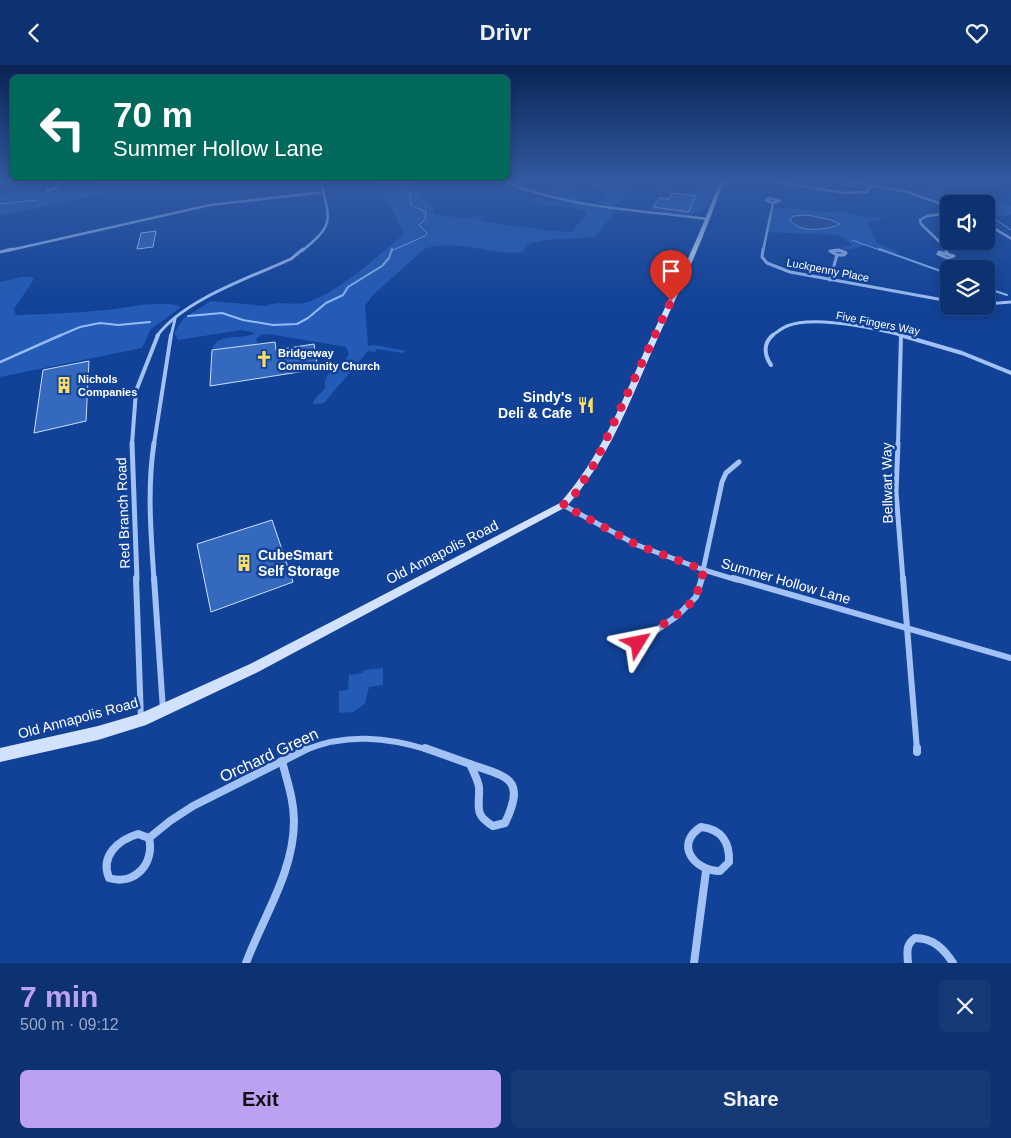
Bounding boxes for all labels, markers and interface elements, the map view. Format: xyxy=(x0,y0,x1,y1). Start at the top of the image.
icon: back xyxy=(20,19,48,47)
icon: heart xyxy=(963,19,991,47)
text: Drivr xyxy=(480,20,531,45)
icon: left xyxy=(30,95,95,160)
text: 70 m xyxy=(113,95,193,134)
text: Summer Hollow Lane xyxy=(113,136,323,161)
map controls xyxy=(940,195,995,315)
button: sound xyxy=(940,195,995,250)
pin xyxy=(650,250,692,301)
street label: Luckpenny Place xyxy=(786,256,870,284)
icon: arrive xyxy=(657,257,685,285)
button: layers xyxy=(940,260,995,315)
street label: Five Fingers Way xyxy=(835,309,921,337)
place label: Bridgeway Community Church xyxy=(278,347,380,372)
church icon: Bridgeway Community Church xyxy=(254,349,274,369)
place label: Nichols Companies xyxy=(78,373,137,398)
building icon: Nichols Companies xyxy=(54,375,74,395)
place label: Sindy's Deli & Cafe xyxy=(498,389,572,421)
restaurant icon: Sindy's Deli & Cafe xyxy=(576,395,596,415)
street label: Bellwart Way xyxy=(878,442,896,524)
street label: Red Branch Road xyxy=(113,457,133,569)
street label: Old Annapolis Road xyxy=(383,517,501,587)
place label: CubeSmart Self Storage xyxy=(258,547,340,579)
building icon: CubeSmart Self Storage xyxy=(234,553,254,573)
street label: Summer Hollow Lane xyxy=(719,555,853,607)
position arrow xyxy=(611,616,663,668)
street label: Old Annapolis Road xyxy=(16,694,140,742)
street label: Orchard Green xyxy=(217,725,321,785)
text: 7 min xyxy=(20,980,98,1013)
button: close xyxy=(939,980,991,1032)
text: 500 m · 09:12 xyxy=(20,1016,119,1033)
button: Exit xyxy=(20,1070,501,1128)
button: Share xyxy=(511,1070,991,1128)

